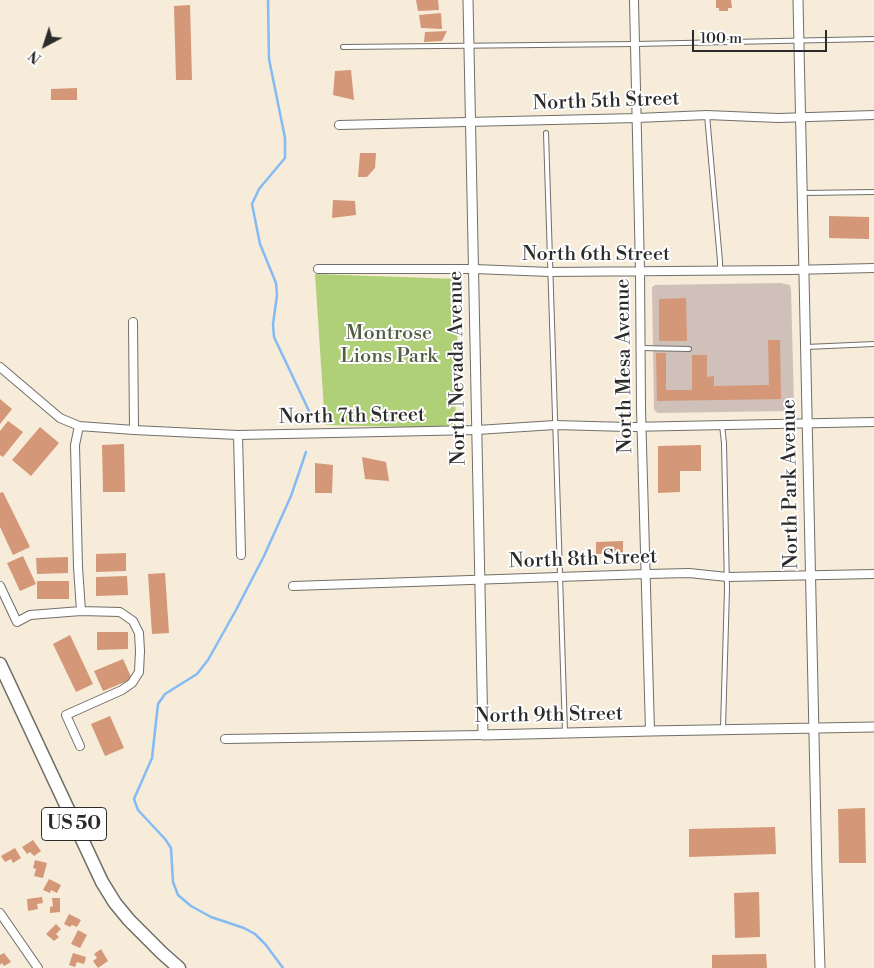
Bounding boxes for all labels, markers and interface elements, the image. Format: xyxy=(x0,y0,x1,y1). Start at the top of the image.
north arrow xyxy=(20,20,70,70)
scale bar xyxy=(694,20,829,52)
text: 100 m xyxy=(700,29,742,48)
text: N xyxy=(25,46,45,67)
street label: North 5th Street xyxy=(532,87,680,117)
street label: North 6th Street xyxy=(522,243,670,267)
street label: North Nevada Avenue xyxy=(444,270,472,466)
street label: North Mesa Avenue xyxy=(611,278,639,454)
park label: Montrose Lions Park xyxy=(340,322,438,369)
street label: North Park Avenue xyxy=(778,399,804,569)
street label: North 7th Street xyxy=(279,404,425,430)
street label: North 8th Street xyxy=(508,545,658,575)
street label: North 9th Street xyxy=(475,703,623,729)
road number: US 50 xyxy=(42,808,106,841)

